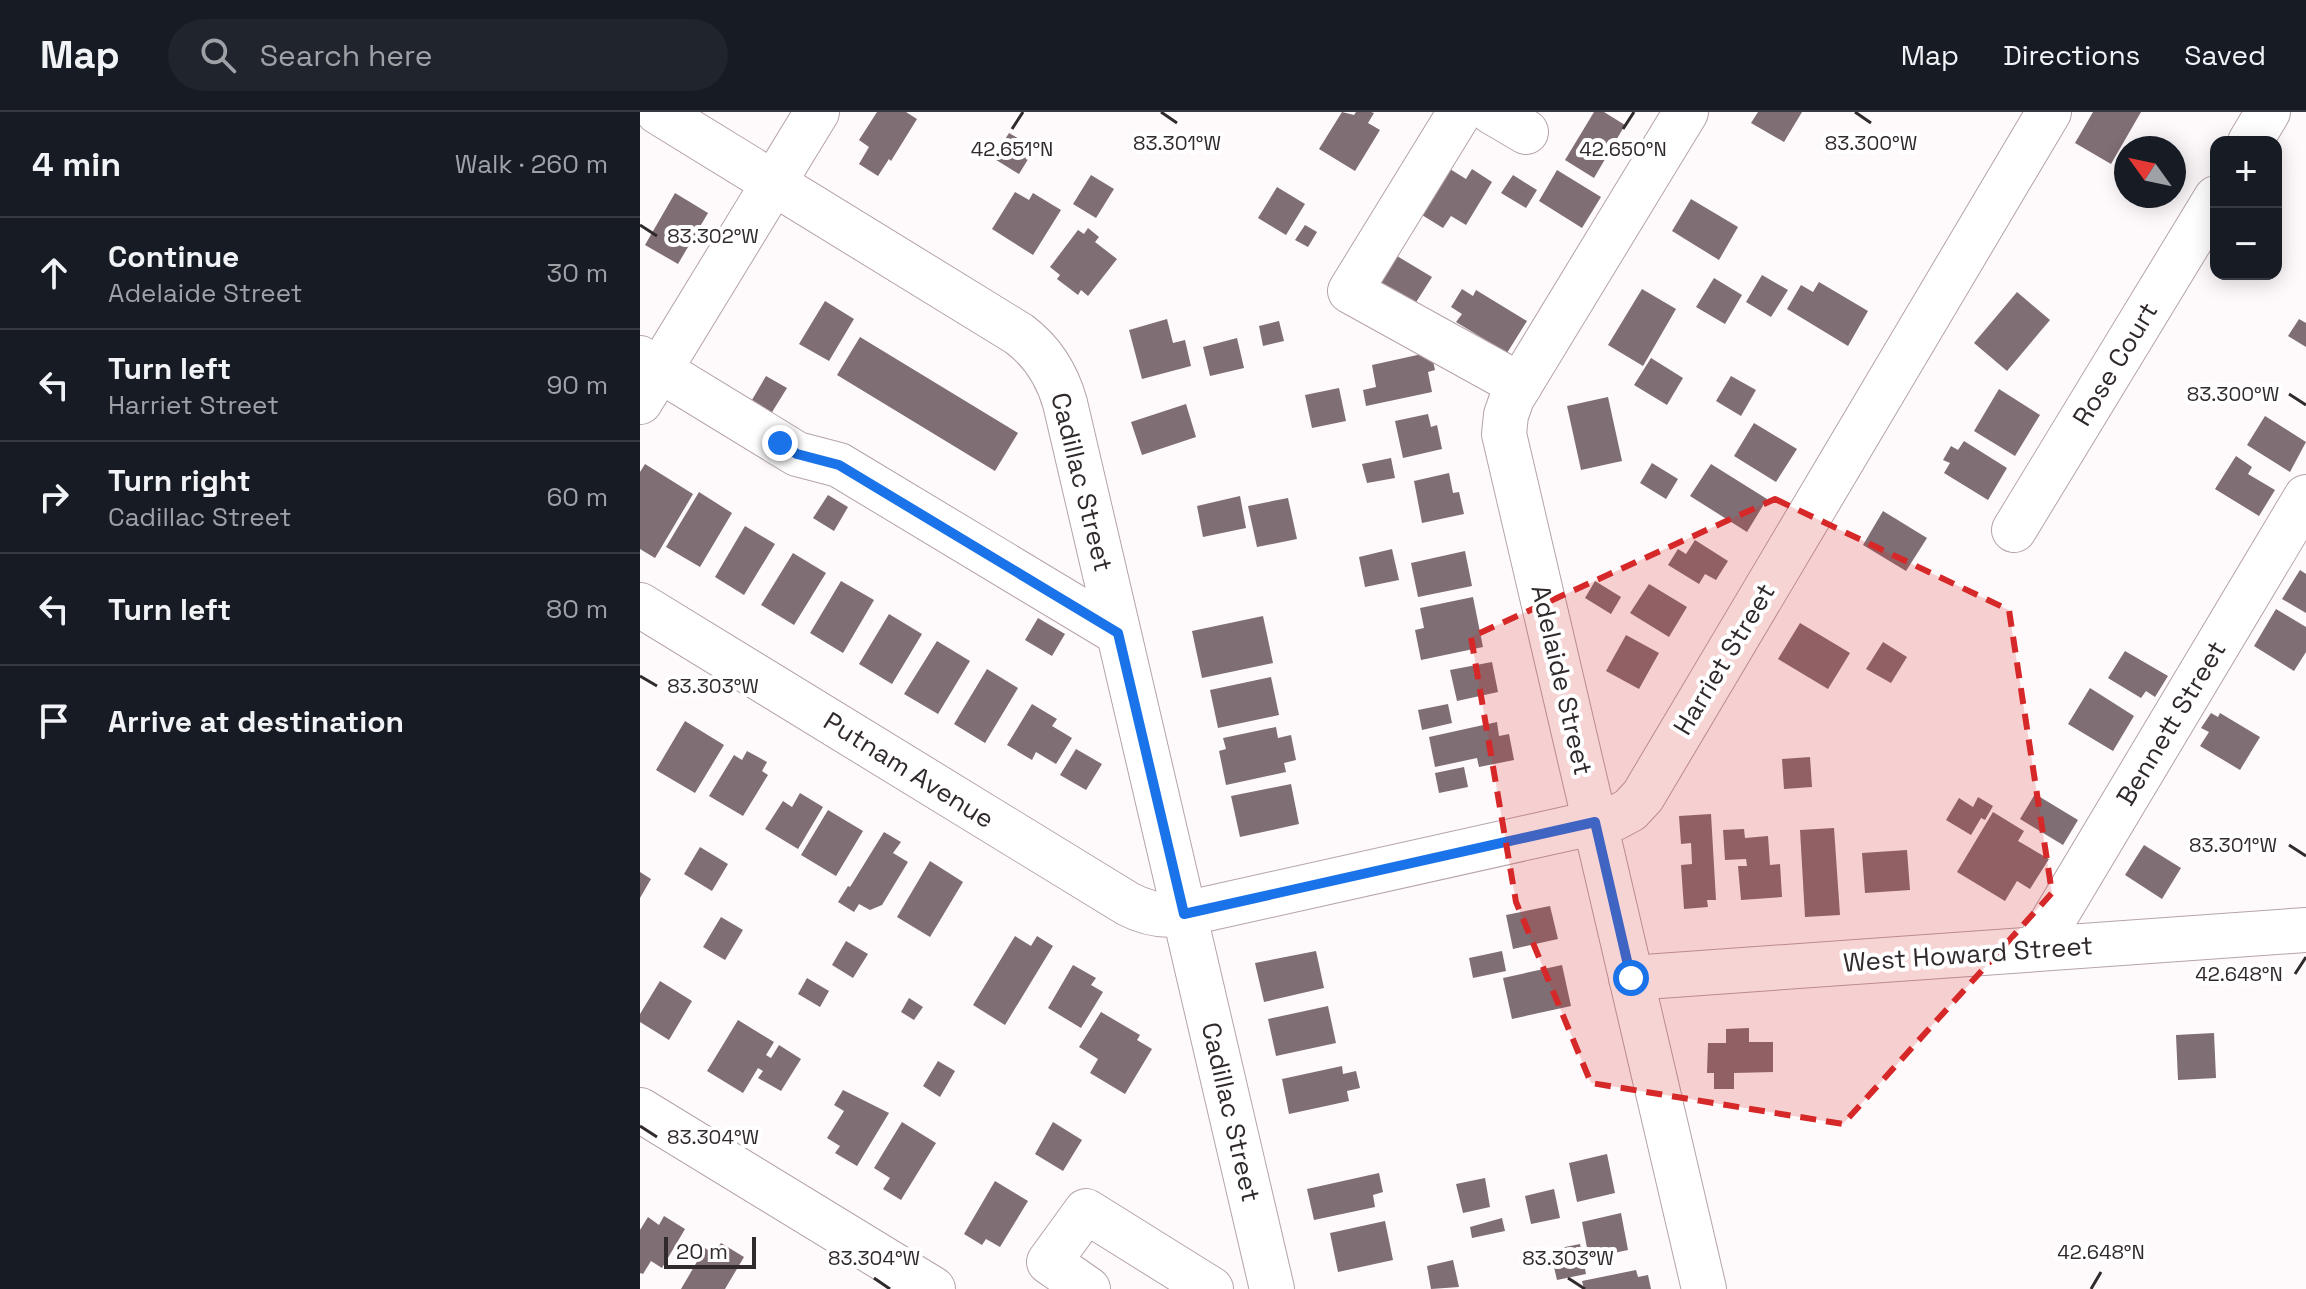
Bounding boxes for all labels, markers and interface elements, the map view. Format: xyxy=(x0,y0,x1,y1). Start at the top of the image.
search box xyxy=(168,19,728,91)
text: Map xyxy=(40,31,120,79)
icon: search xyxy=(196,33,240,77)
text: Search here xyxy=(260,36,433,75)
text: Map xyxy=(1901,37,1959,73)
text: Directions xyxy=(2003,37,2140,73)
text: Saved xyxy=(2184,37,2266,73)
text: 83.301°W xyxy=(1133,130,1221,156)
text: 83.300°W xyxy=(1825,130,1917,156)
text: 42.651°N xyxy=(971,136,1053,162)
text: 42.650°N xyxy=(1579,136,1667,162)
north arrow xyxy=(2114,136,2186,208)
map controls xyxy=(2210,136,2282,280)
button: + xyxy=(2210,136,2282,208)
text: 4 min xyxy=(32,143,121,186)
text: Walk · 260 m xyxy=(455,147,608,181)
button: − xyxy=(2210,208,2282,280)
text: 83.302°W xyxy=(667,223,759,249)
text: Continue xyxy=(108,237,239,276)
icon: ahead xyxy=(32,251,76,295)
text: 30 m xyxy=(547,256,608,290)
text: Adelaide Street xyxy=(108,276,302,310)
street label: Rose Court xyxy=(2065,296,2165,432)
text: Turn left xyxy=(108,349,231,388)
icon: left xyxy=(32,363,76,407)
text: 90 m xyxy=(546,368,608,402)
text: 83.300°W xyxy=(2187,381,2279,407)
text: Harriet Street xyxy=(108,388,279,422)
street label: Cadillac Street xyxy=(1043,389,1121,575)
route end xyxy=(762,425,798,461)
text: Turn right xyxy=(108,461,251,500)
icon: right xyxy=(32,475,76,519)
text: 60 m xyxy=(546,480,608,514)
text: Cadillac Street xyxy=(108,500,291,534)
street label: Harriet Street xyxy=(1665,577,1783,741)
street label: Adelaide Street xyxy=(1524,581,1600,779)
icon: left xyxy=(32,587,76,631)
text: Turn left xyxy=(108,590,231,629)
text: 80 m xyxy=(546,592,608,626)
street label: Bennett Street xyxy=(2108,634,2234,812)
text: 83.303°W xyxy=(667,673,759,699)
icon: arrive xyxy=(32,699,76,743)
text: Arrive at destination xyxy=(108,702,404,741)
street label: Putnam Avenue xyxy=(817,704,1001,836)
text: 83.301°W xyxy=(2189,832,2277,858)
street label: West Howard Street xyxy=(1842,928,2094,980)
route start xyxy=(1613,960,1649,996)
text: 42.648°N xyxy=(2195,961,2283,987)
street label: Cadillac Street xyxy=(1194,1019,1268,1205)
text: 83.304°W xyxy=(667,1124,759,1150)
scale bar xyxy=(664,1233,756,1269)
text: 20 m xyxy=(676,1237,728,1265)
text: 42.648°N xyxy=(2057,1239,2145,1265)
text: 83.304°W xyxy=(828,1245,920,1271)
text: 83.303°W xyxy=(1522,1245,1614,1271)

